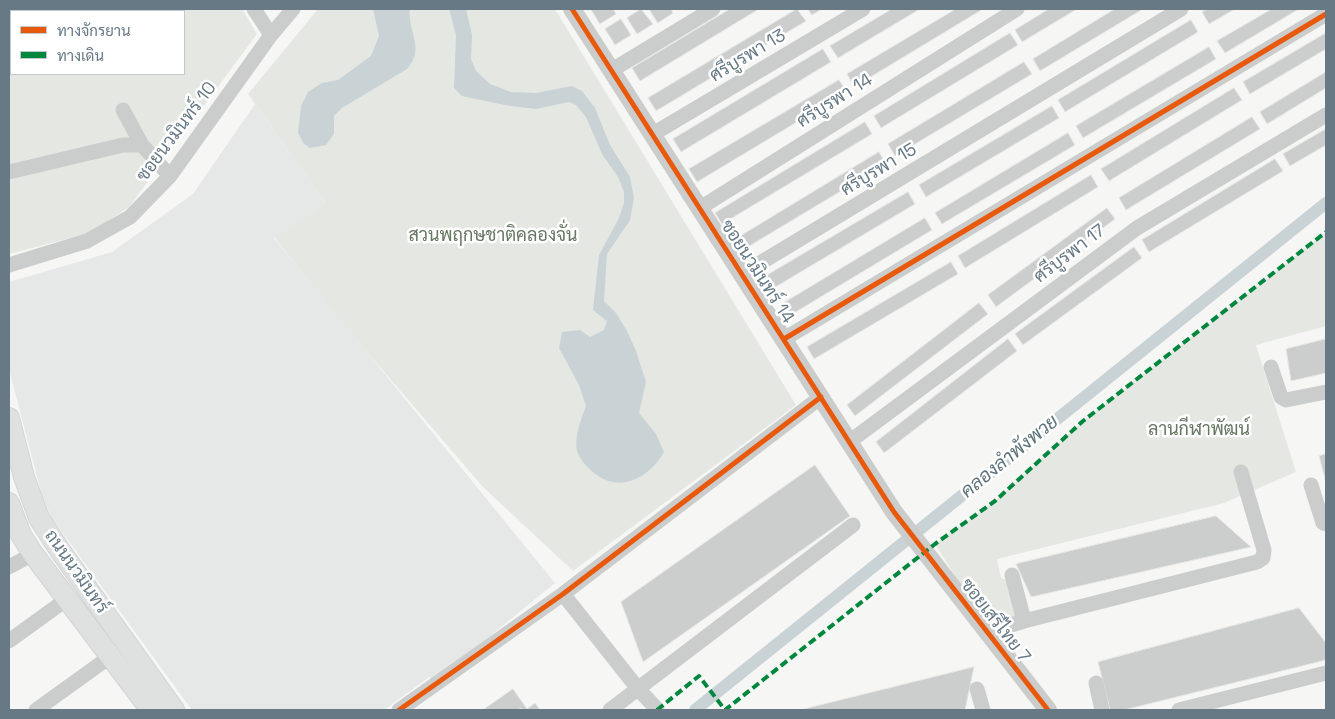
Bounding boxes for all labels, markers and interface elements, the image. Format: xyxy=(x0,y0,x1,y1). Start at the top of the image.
legend xyxy=(10,10,185,75)
text: ทางจักรยาน xyxy=(57,21,131,40)
street label: ศรีบูรพา 13 xyxy=(706,25,790,87)
text: ทางเดิน xyxy=(57,46,104,65)
street label: ศรีบูรพา 14 xyxy=(793,69,877,133)
street label: ซอยนวมินทร์ 10 xyxy=(132,78,222,186)
street label: ศรีบูรพา 15 xyxy=(837,139,921,201)
street label: ซอยนวมินทร์ 14 xyxy=(716,216,798,328)
street label: ศรีบูรพา 17 xyxy=(1030,220,1110,288)
park label: สวนพฤกษชาติคลองจั่น xyxy=(408,225,578,247)
water label: คลองลำพังพวย xyxy=(957,411,1063,503)
park label: ลานกีฬาพัฒน์ xyxy=(1148,419,1250,441)
street label: ถนนนวมินทร์ xyxy=(39,526,113,618)
street label: ซอยเสรีไทย 7 xyxy=(956,575,1034,667)

